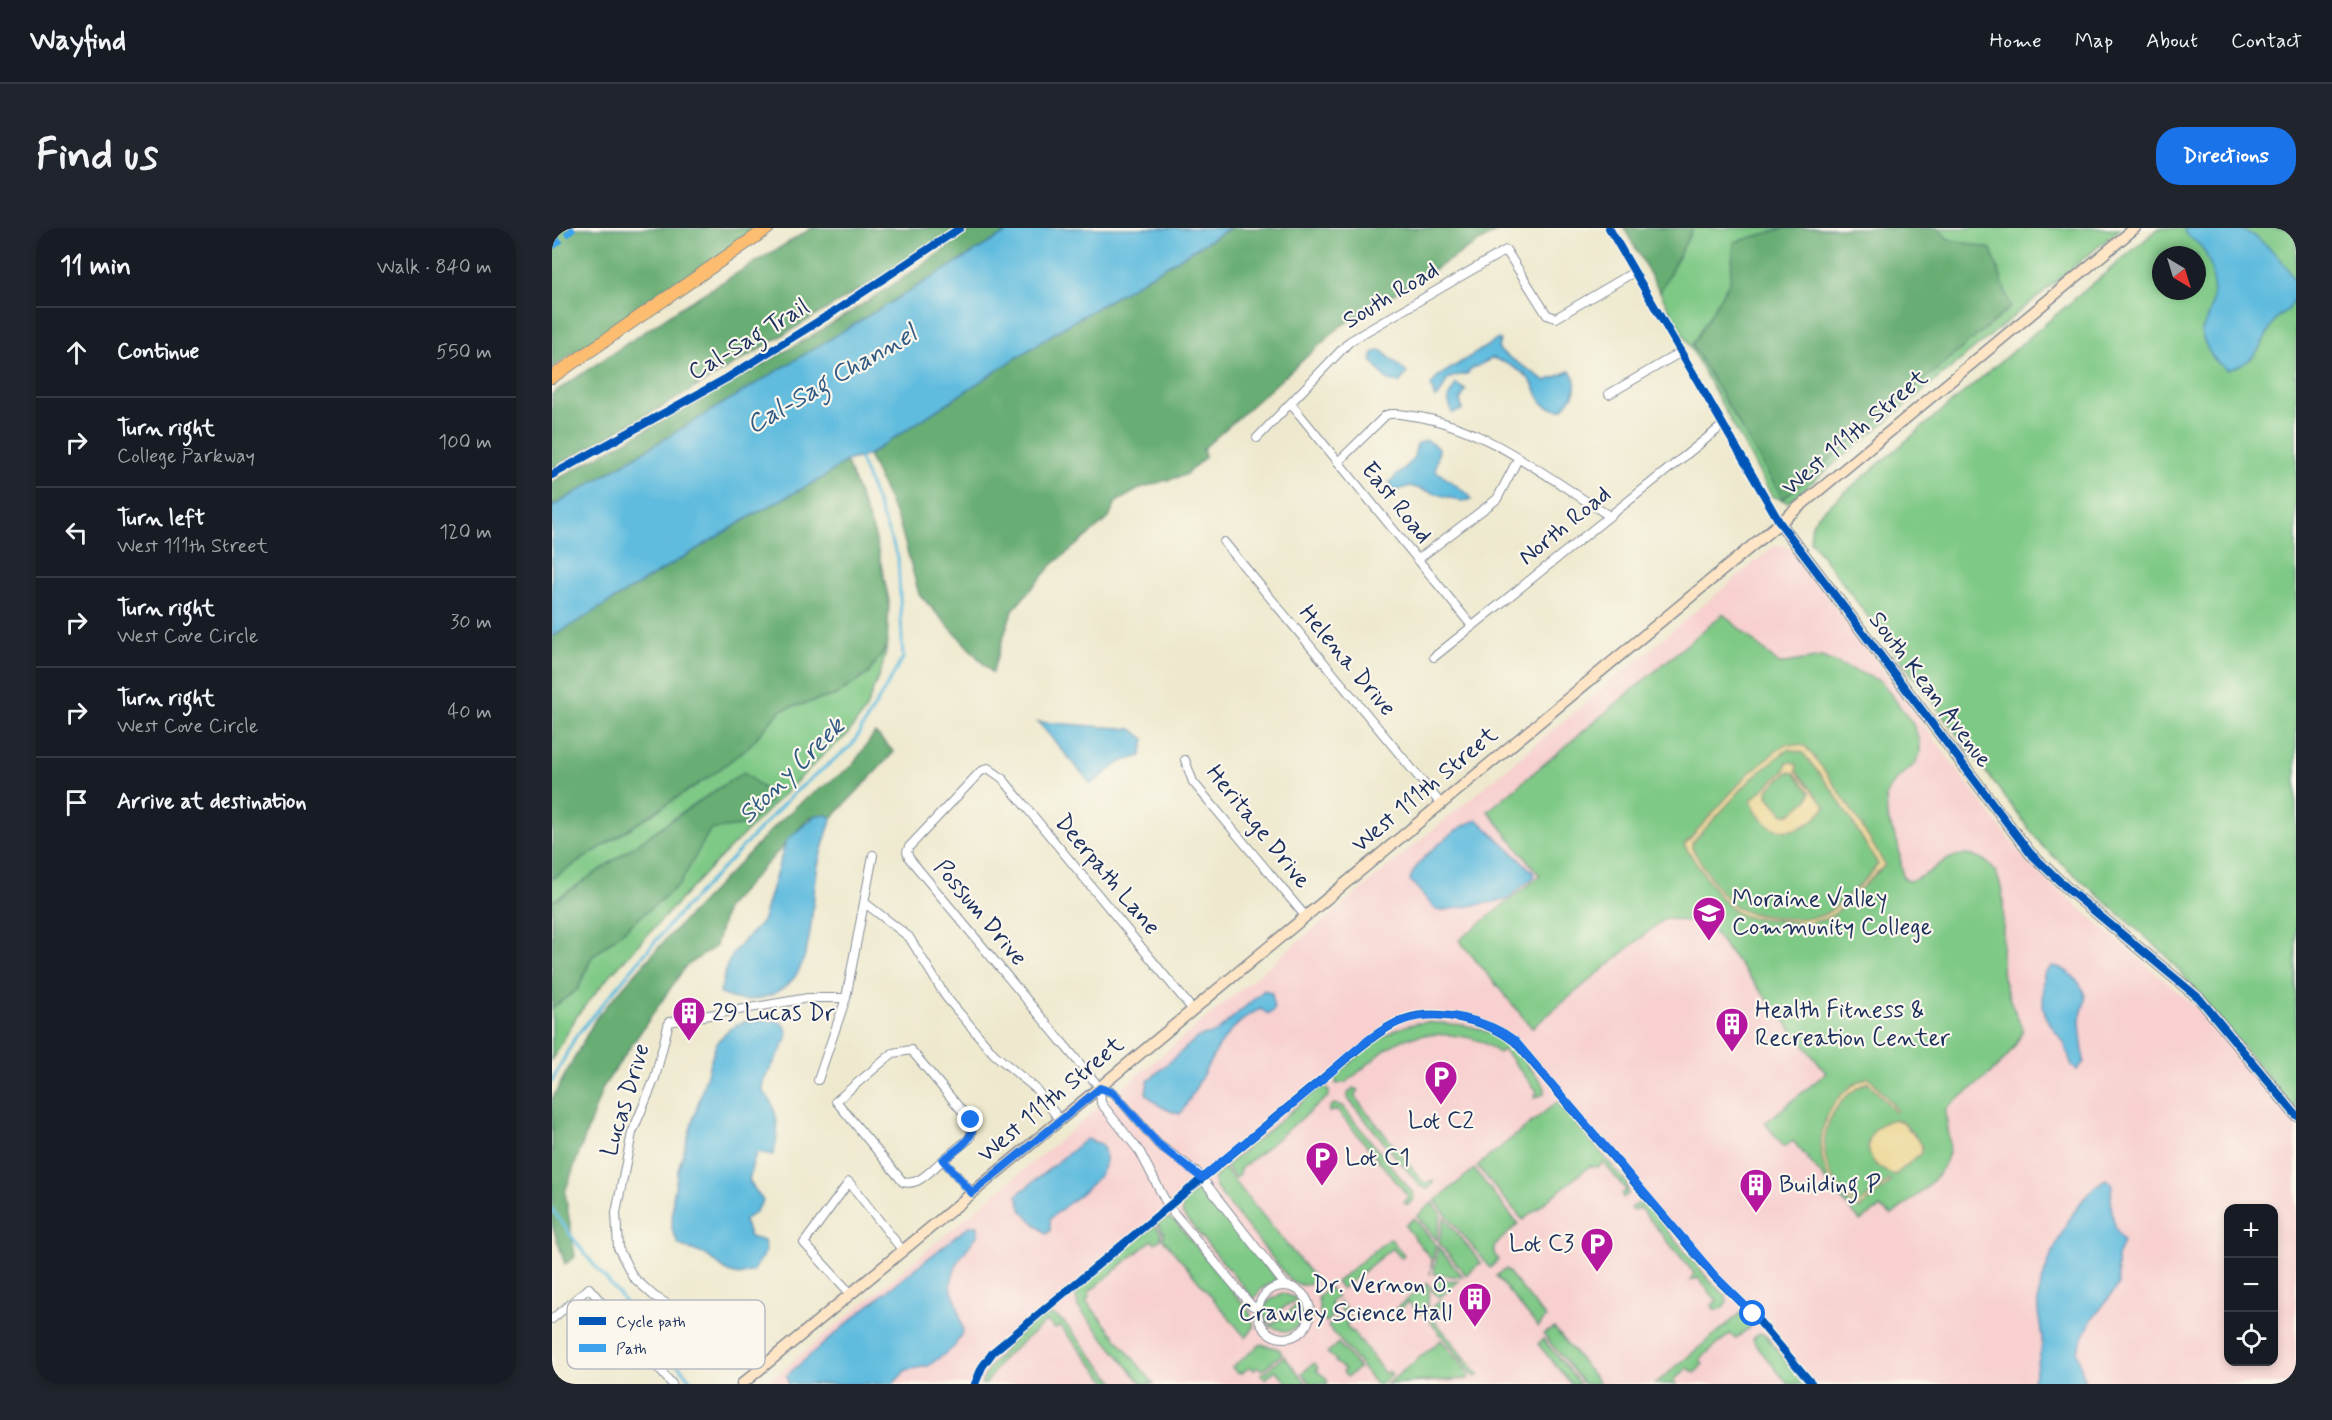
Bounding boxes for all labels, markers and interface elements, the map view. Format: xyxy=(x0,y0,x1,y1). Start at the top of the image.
text: Wayfind xyxy=(30,23,126,60)
text: Home xyxy=(1990,27,2042,55)
text: Map xyxy=(2075,27,2113,55)
text: About xyxy=(2146,27,2198,55)
text: Contact xyxy=(2231,27,2302,55)
button: Directions xyxy=(2156,127,2296,185)
text: Find us xyxy=(36,129,158,184)
north arrow xyxy=(2152,246,2206,300)
text: 11 min xyxy=(60,250,131,284)
text: Walk · 840 m xyxy=(377,254,492,281)
street label: South Road xyxy=(1337,255,1445,337)
street label: Cal-Sag Trail xyxy=(683,292,817,391)
water label: Cal-Sag Channel xyxy=(741,317,926,445)
icon: ahead xyxy=(60,336,93,369)
text: Continue xyxy=(117,338,199,366)
text: 550 m xyxy=(436,339,492,366)
street label: West 111th Street xyxy=(1776,363,1934,503)
text: Turn right xyxy=(117,415,215,443)
icon: right xyxy=(60,426,93,459)
text: 100 m xyxy=(438,429,492,456)
text: College Parkway xyxy=(117,443,255,470)
street label: East Road xyxy=(1353,456,1439,550)
street label: North Road xyxy=(1512,479,1618,573)
text: Turn left xyxy=(117,505,205,533)
icon: left xyxy=(60,516,93,549)
text: 120 m xyxy=(439,519,492,546)
text: West 111th Street xyxy=(117,533,268,560)
text: Turn right xyxy=(117,595,215,623)
street label: Helena Drive xyxy=(1291,599,1403,723)
icon: right xyxy=(60,606,93,639)
street label: South Kean Avenue xyxy=(1861,606,1999,774)
text: 30 m xyxy=(450,609,492,636)
text: West Cove Circle xyxy=(117,623,258,650)
text: Turn right xyxy=(117,685,215,713)
icon: right xyxy=(60,696,93,729)
text: 40 m xyxy=(448,699,492,726)
water label: Stony Creek xyxy=(731,709,854,832)
text: West Cove Circle xyxy=(117,713,258,740)
street label: West 111th Street xyxy=(1346,720,1504,860)
street label: Heritage Drive xyxy=(1198,759,1318,895)
icon: arrive xyxy=(60,786,93,819)
text: Arrive at destination xyxy=(117,788,307,816)
street label: Deerpath Lane xyxy=(1047,808,1167,942)
street label: Possum Drive xyxy=(926,853,1034,973)
place label: Moraine Valley Community College xyxy=(1732,884,1932,943)
school or university icon: Moraine Valley Community College xyxy=(1691,895,1727,942)
building icon: 29 Lucas Dr xyxy=(671,995,707,1042)
place label: Health Fitness & Recreation Center xyxy=(1755,995,1950,1054)
place label: 29 Lucas Dr xyxy=(712,998,835,1029)
building icon: Health Fitness & Recreation Center xyxy=(1714,1006,1750,1053)
street label: West 111th Street xyxy=(972,1030,1130,1170)
street label: Lucas Drive xyxy=(594,1040,658,1160)
parking icon: Lot C2 xyxy=(1423,1059,1459,1106)
route end xyxy=(957,1106,983,1132)
place label: Lot C2 xyxy=(1408,1106,1474,1137)
parking icon: Lot C1 xyxy=(1304,1140,1340,1187)
place label: Lot C1 xyxy=(1345,1143,1410,1174)
building icon: Building P xyxy=(1738,1167,1774,1214)
place label: Building P xyxy=(1779,1170,1881,1204)
map controls xyxy=(2224,1204,2278,1366)
button: + xyxy=(2224,1204,2278,1258)
parking icon: Lot C3 xyxy=(1579,1226,1615,1273)
place label: Lot C3 xyxy=(1509,1229,1574,1260)
button: − xyxy=(2224,1258,2278,1312)
place label: Dr. Vernon O. Crawley Science Hall xyxy=(1239,1270,1452,1329)
building icon: Dr. Vernon O. Crawley Science Hall xyxy=(1457,1281,1493,1328)
legend xyxy=(567,1300,765,1369)
route start xyxy=(1739,1300,1765,1326)
text: Cycle path xyxy=(616,1312,686,1333)
button: locate xyxy=(2224,1312,2278,1366)
text: Path xyxy=(616,1339,647,1360)

